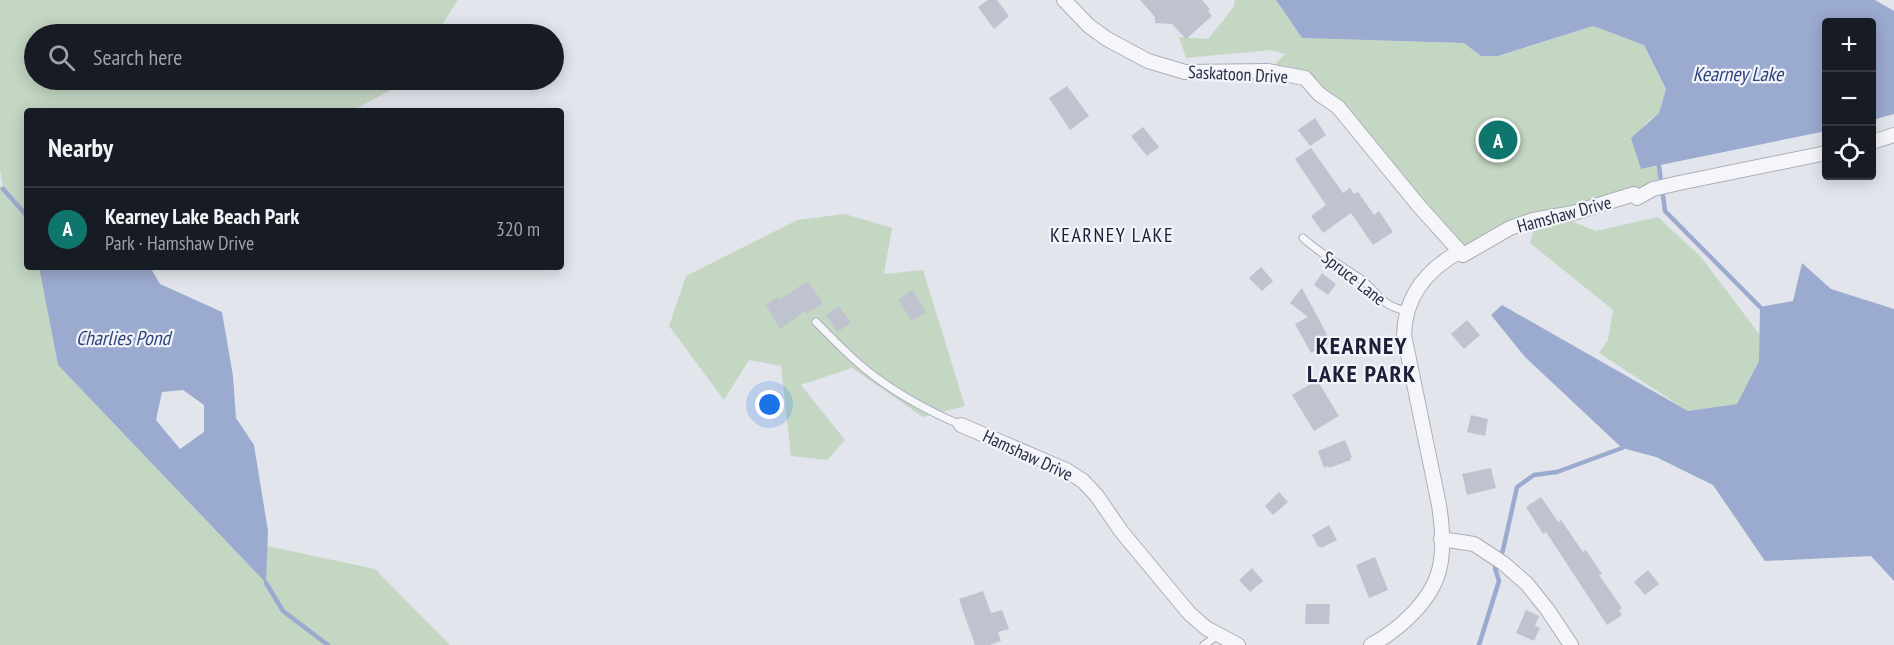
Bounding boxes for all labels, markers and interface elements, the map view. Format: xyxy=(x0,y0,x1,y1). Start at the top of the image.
map controls xyxy=(1822,18,1876,180)
button: + xyxy=(1822,18,1876,72)
search box xyxy=(24,24,564,90)
icon: search xyxy=(45,41,78,74)
text: Search here xyxy=(93,43,182,71)
street label: Saskatoon Drive xyxy=(1187,60,1289,88)
water label: Kearney Lake xyxy=(1693,61,1785,87)
button: − xyxy=(1822,72,1876,126)
pin: A xyxy=(1478,118,1518,162)
button: locate xyxy=(1822,126,1876,180)
text: Nearby xyxy=(48,131,113,164)
street label: Hamshaw Drive xyxy=(1514,190,1614,238)
text: Kearney Lake Beach Park xyxy=(105,202,299,230)
text: A xyxy=(62,216,73,242)
text: 320 m xyxy=(496,216,540,242)
district label: KEARNEY LAKE xyxy=(1050,222,1174,248)
text: Park · Hamshaw Drive xyxy=(105,230,254,256)
street label: Spruce Lane xyxy=(1317,246,1391,310)
water label: Charlies Pond xyxy=(76,325,172,351)
district label: KEARNEY LAKE PARK xyxy=(1307,330,1417,389)
your location xyxy=(755,390,784,419)
street label: Hamshaw Drive xyxy=(979,424,1077,486)

